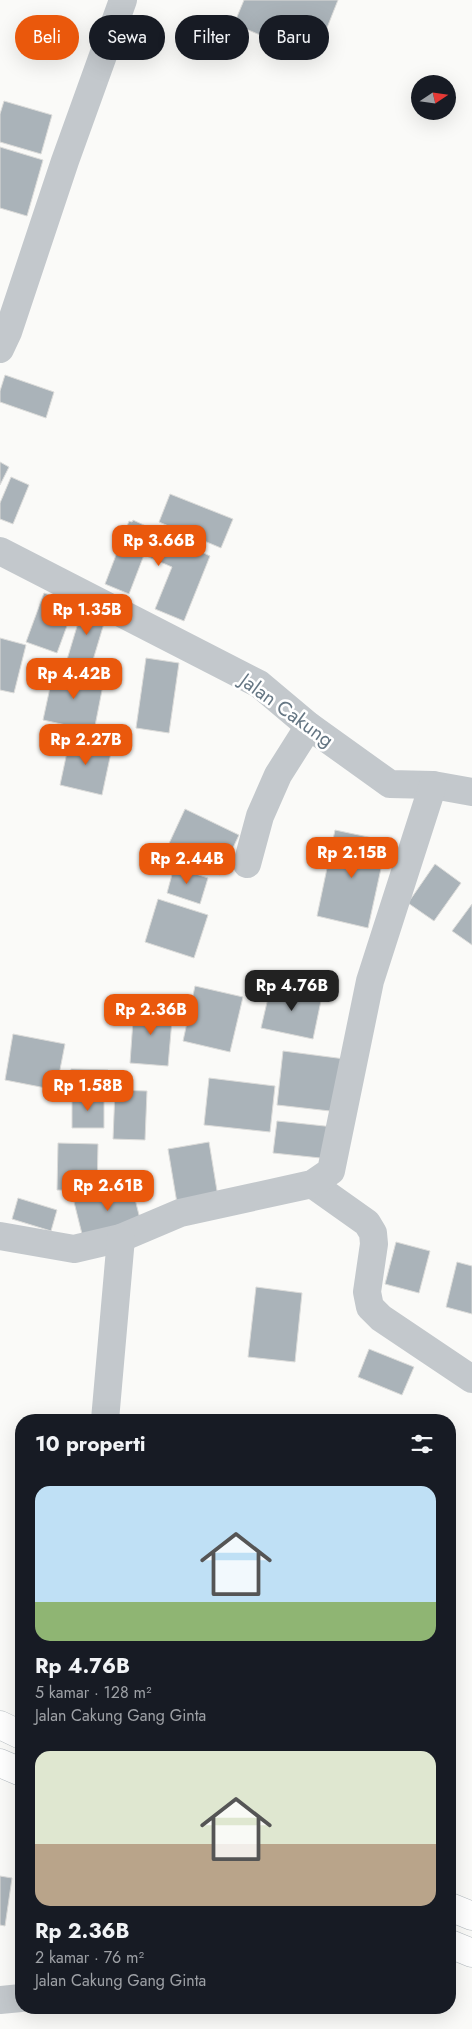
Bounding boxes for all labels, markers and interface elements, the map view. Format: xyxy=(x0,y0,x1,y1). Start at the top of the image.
chip: Beli xyxy=(15,15,79,60)
chip: Sewa xyxy=(89,15,165,60)
chip: Filter xyxy=(175,15,249,60)
chip: Baru xyxy=(259,15,329,60)
north arrow xyxy=(411,75,456,120)
map controls xyxy=(411,75,456,120)
pin: Rp 3.66B xyxy=(107,524,211,567)
text: Rp 3.66B xyxy=(123,529,195,552)
pin: Rp 1.35B xyxy=(35,594,139,636)
text: Rp 1.35B xyxy=(52,598,122,621)
pin: Rp 4.42B xyxy=(22,658,126,700)
text: Rp 4.42B xyxy=(37,662,111,685)
street label: Jalan Cakung xyxy=(231,665,340,754)
pin: Rp 2.27B xyxy=(34,724,138,766)
text: Rp 2.27B xyxy=(50,728,122,751)
pin: Rp 2.15B xyxy=(300,836,404,879)
text: Rp 2.15B xyxy=(317,841,387,864)
pin: Rp 2.44B xyxy=(135,842,239,885)
text: Rp 2.44B xyxy=(150,847,224,870)
pin: Rp 4.76B xyxy=(240,970,344,1012)
text: Rp 4.76B xyxy=(256,974,328,997)
pin: Rp 2.36B xyxy=(99,994,203,1036)
text: Rp 2.36B xyxy=(115,998,187,1021)
pin: Rp 1.58B xyxy=(36,1070,140,1112)
text: Rp 1.58B xyxy=(53,1074,123,1097)
pin: Rp 2.61B xyxy=(56,1170,160,1212)
text: Rp 2.61B xyxy=(73,1174,143,1197)
text: 10 properti xyxy=(35,1429,146,1459)
icon: filters xyxy=(408,1430,436,1458)
icon: home xyxy=(191,1519,281,1609)
text: Rp 4.76B xyxy=(35,1651,130,1681)
text: 5 kamar · 128 m² xyxy=(35,1681,151,1704)
text: Jalan Cakung Gang Ginta xyxy=(35,1704,206,1727)
icon: home xyxy=(191,1784,281,1874)
text: Rp 2.36B xyxy=(35,1916,129,1946)
text: 2 kamar · 76 m² xyxy=(35,1946,144,1969)
text: Jalan Cakung Gang Ginta xyxy=(35,1969,206,1992)

